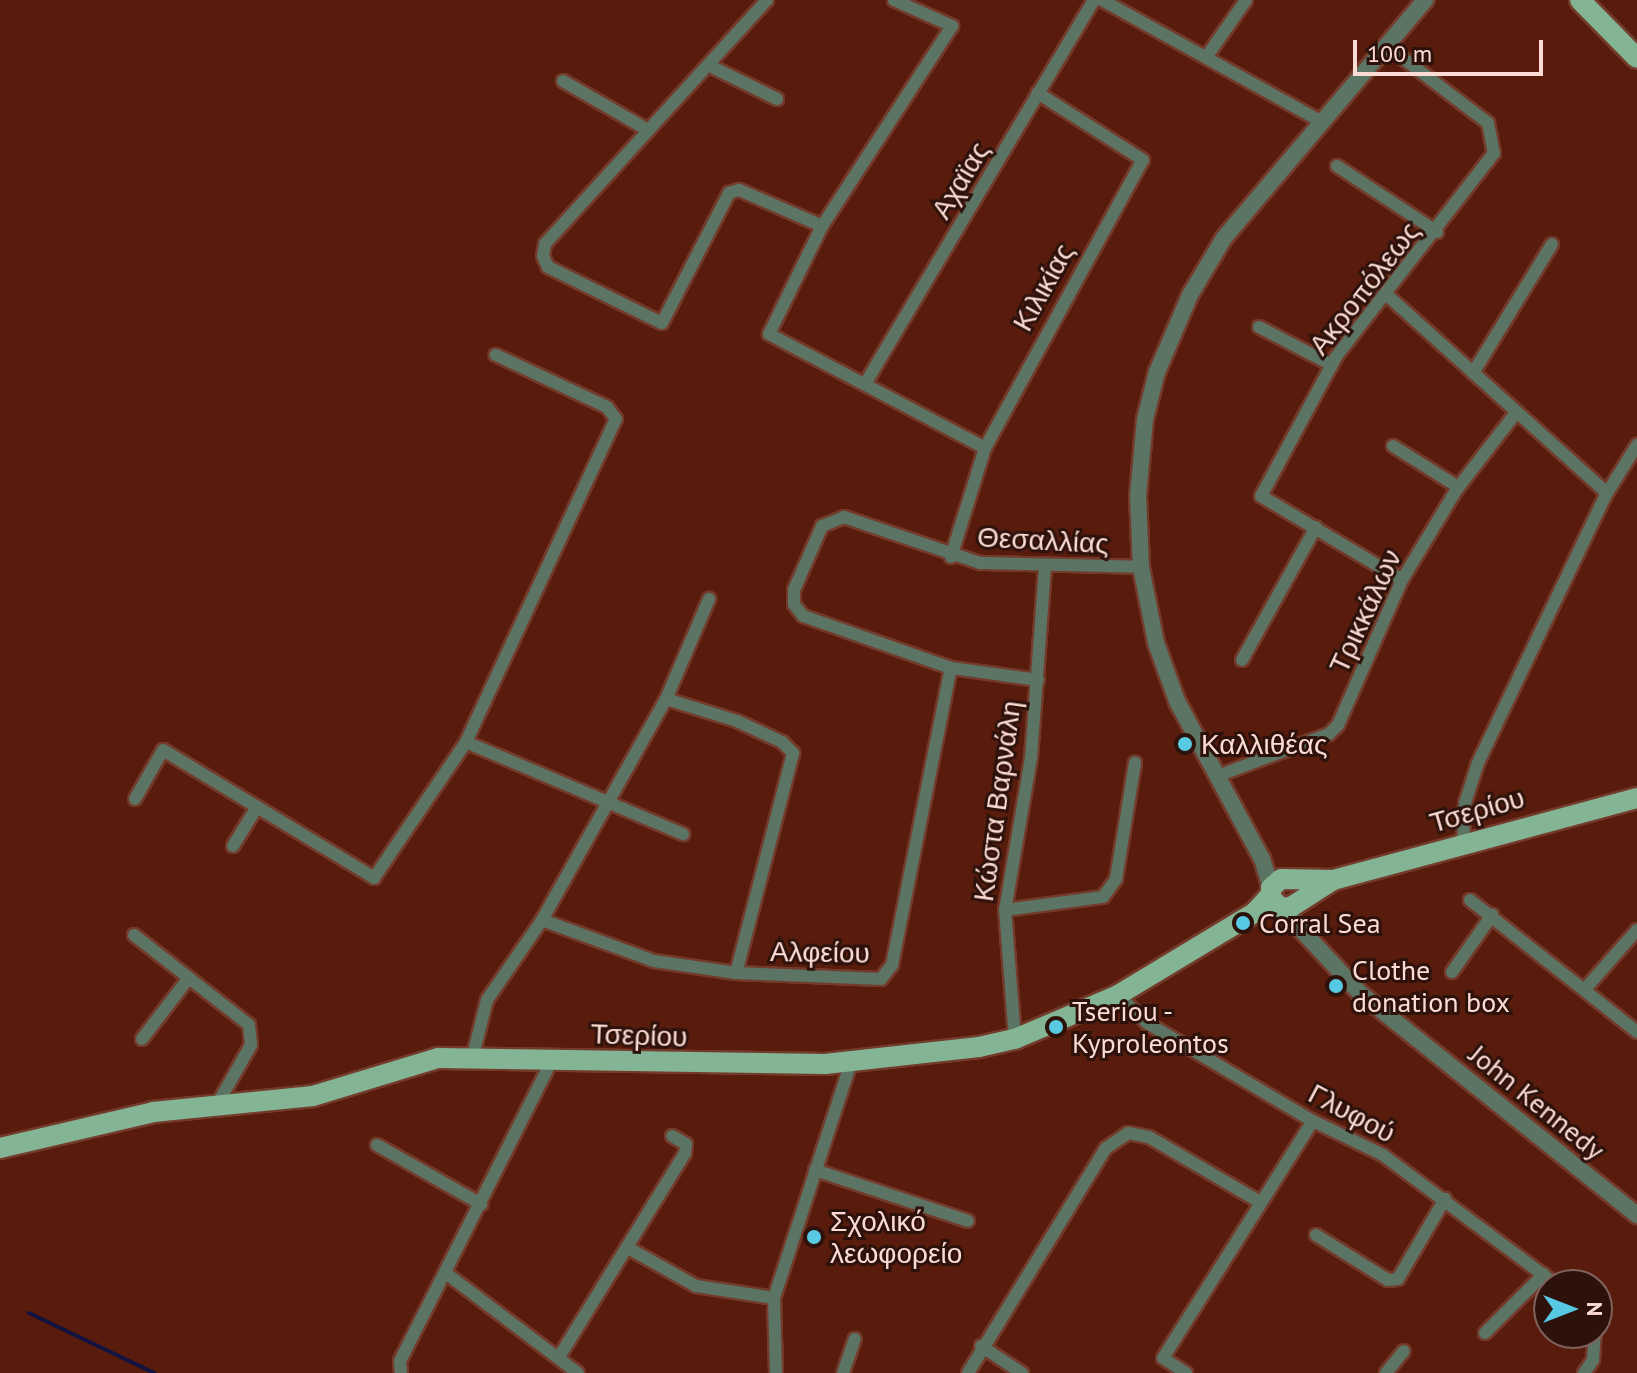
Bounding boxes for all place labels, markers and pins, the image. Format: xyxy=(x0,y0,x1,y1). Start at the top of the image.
place label: Καλλιθέας xyxy=(1201,727,1327,761)
marker: Καλλιθέας xyxy=(1176,735,1194,753)
place label: Corral Sea xyxy=(1259,906,1381,940)
marker: Corral Sea xyxy=(1234,914,1252,932)
place label: Clothe donation box xyxy=(1352,953,1510,1019)
marker: Clothe donation box xyxy=(1327,977,1345,995)
place label: Tseriou - Kyproleontos xyxy=(1072,994,1229,1060)
marker: Tseriou - Kyproleontos xyxy=(1047,1018,1065,1036)
place label: Σχολικό λεωφορείο xyxy=(830,1204,962,1270)
marker: Σχολικό λεωφορείο xyxy=(805,1228,823,1246)

